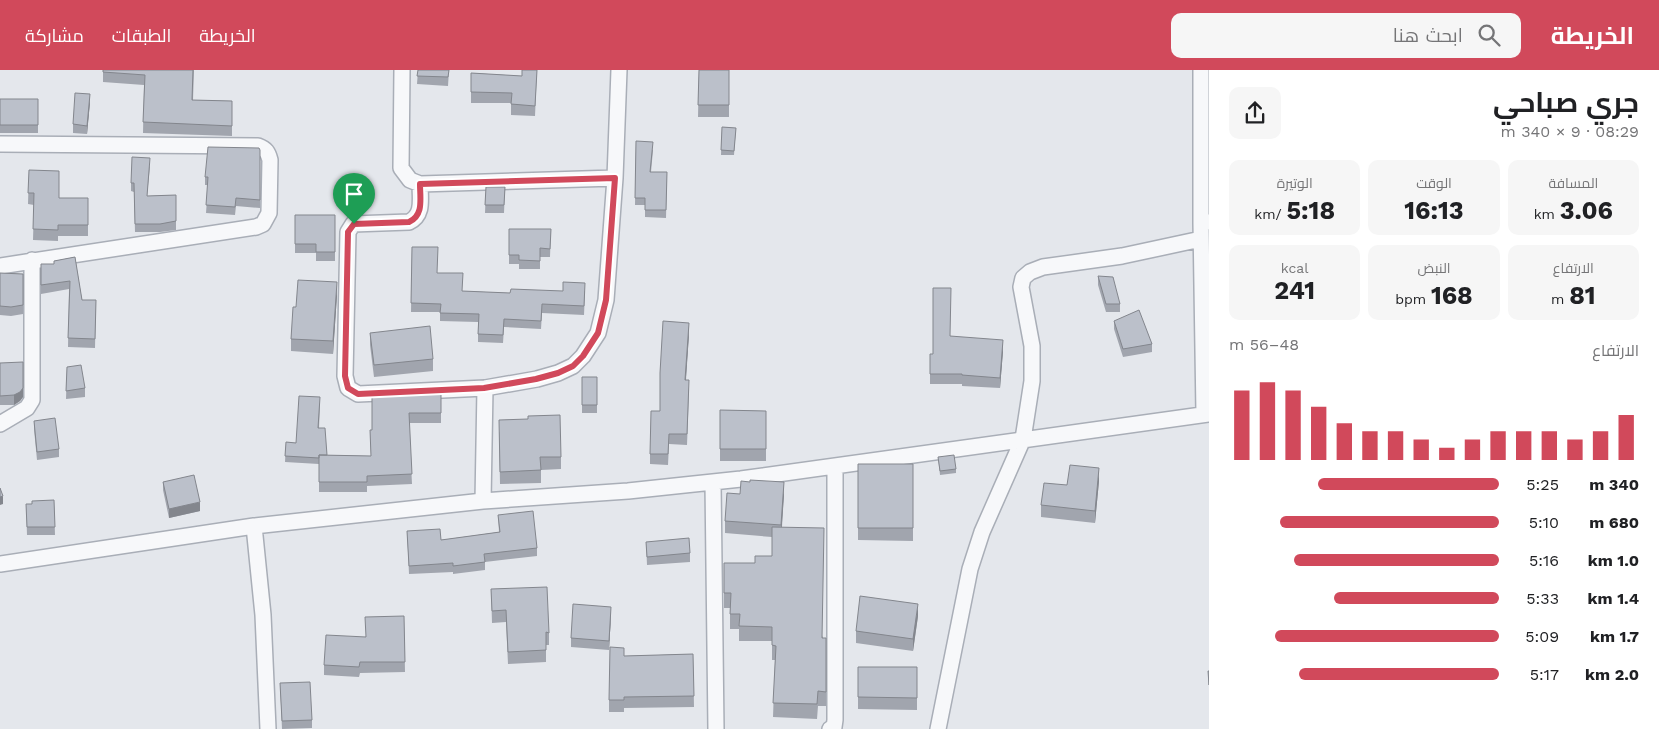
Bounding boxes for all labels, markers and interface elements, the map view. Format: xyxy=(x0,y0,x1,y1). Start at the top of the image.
search box xyxy=(1171,13,1521,58)
icon: search xyxy=(1475,21,1503,49)
text: الخريطة xyxy=(1551,22,1634,50)
text: ابحث هنا xyxy=(1393,24,1463,47)
text: مشاركة xyxy=(25,25,84,46)
text: الطبقات xyxy=(112,25,171,46)
text: الخريطة xyxy=(199,25,256,46)
text: جري صباحي xyxy=(1493,86,1639,119)
button: share xyxy=(1229,87,1281,139)
text: 08:29 · 9 × 340 m xyxy=(1500,122,1639,141)
pin xyxy=(333,173,375,224)
text: الوتيرة xyxy=(1277,175,1313,191)
text: الوقت xyxy=(1416,175,1452,191)
text: المسافة xyxy=(1548,175,1598,191)
icon: arrive xyxy=(340,180,368,208)
text: 5:18 xyxy=(1286,196,1335,225)
text: 16:13 xyxy=(1404,196,1464,225)
text: 3.06 xyxy=(1560,196,1613,225)
text: /km xyxy=(1254,206,1286,222)
text: km xyxy=(1534,206,1560,222)
text: kcal xyxy=(1281,260,1309,276)
text: النبض xyxy=(1418,260,1451,276)
text: الارتفاع xyxy=(1553,260,1594,276)
text: 241 xyxy=(1274,276,1315,305)
text: 168 xyxy=(1431,281,1473,310)
text: 81 xyxy=(1569,281,1596,310)
text: bpm xyxy=(1395,291,1431,307)
text: m xyxy=(1551,291,1569,307)
text: 48–56 m xyxy=(1229,335,1299,354)
text: الارتفاع xyxy=(1592,341,1639,360)
text: 5:25 xyxy=(1526,475,1559,494)
text: 340 m xyxy=(1589,475,1639,494)
text: 5:10 xyxy=(1529,513,1559,532)
text: 680 m xyxy=(1589,513,1639,532)
text: 5:16 xyxy=(1529,551,1559,570)
text: 1.0 km xyxy=(1588,551,1639,570)
text: 5:33 xyxy=(1526,589,1559,608)
text: 1.4 km xyxy=(1588,589,1639,608)
text: 5:09 xyxy=(1525,627,1559,646)
text: 1.7 km xyxy=(1590,627,1639,646)
text: 5:17 xyxy=(1530,665,1559,684)
text: 2.0 km xyxy=(1585,665,1639,684)

